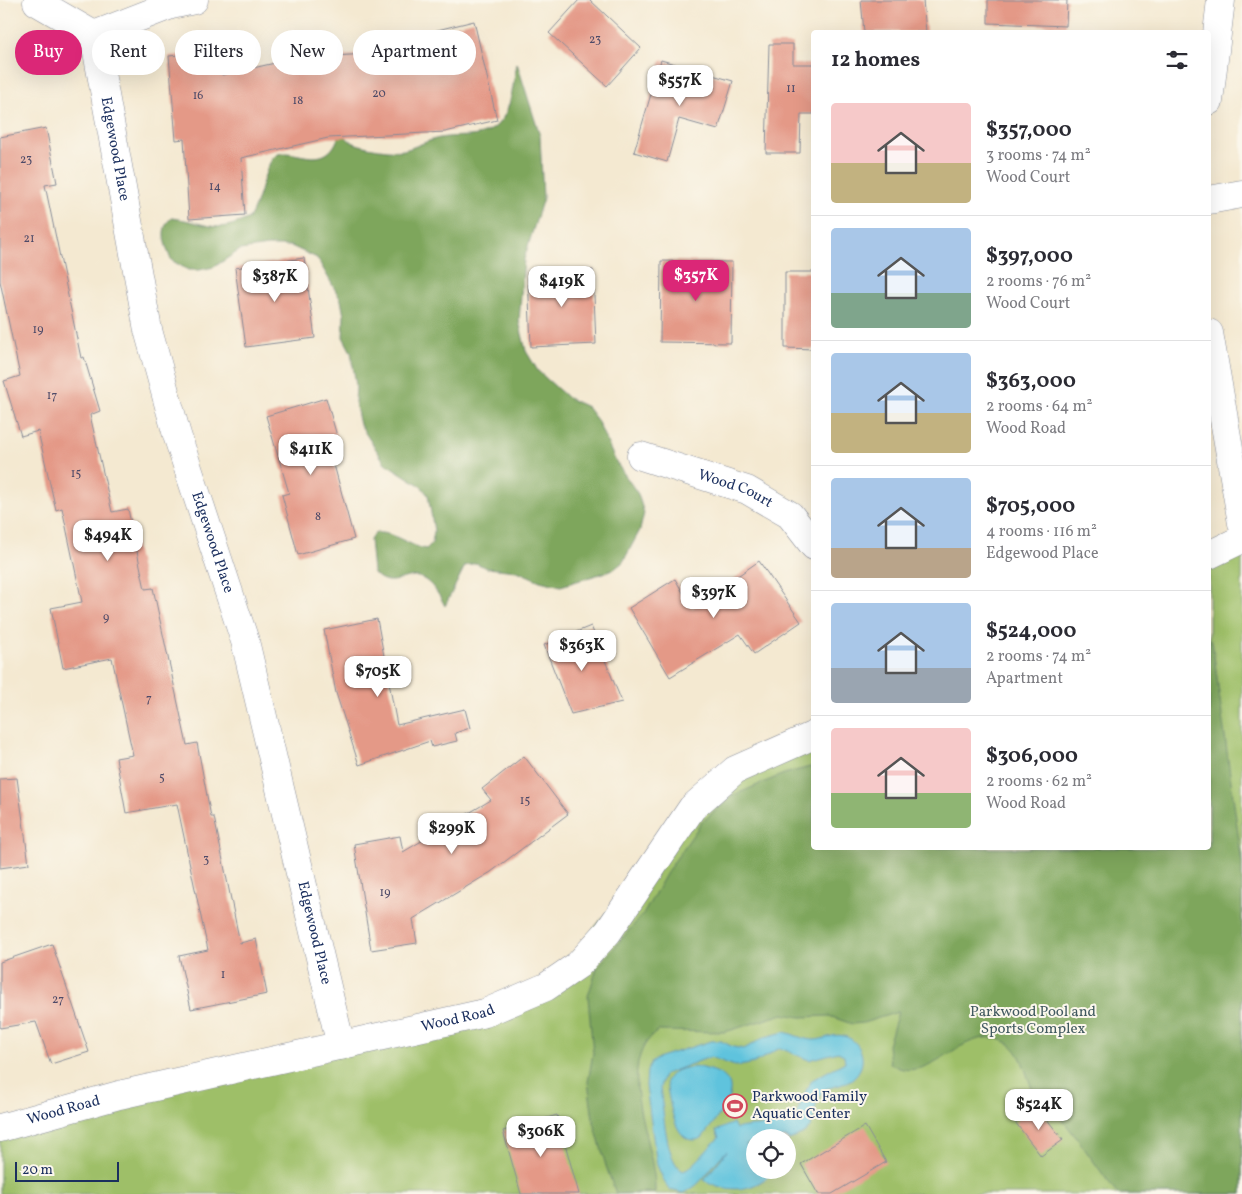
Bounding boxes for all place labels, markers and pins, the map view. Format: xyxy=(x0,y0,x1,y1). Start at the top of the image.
pin: $557K xyxy=(645,64,715,107)
pin: $387K xyxy=(240,260,310,303)
pin: $357K xyxy=(661,260,731,302)
pin: $419K xyxy=(527,266,597,308)
pin: $411K xyxy=(276,434,346,476)
pin: $494K xyxy=(73,520,143,562)
pin: $397K xyxy=(679,576,749,619)
pin: $363K xyxy=(547,630,617,672)
pin: $705K xyxy=(343,656,413,698)
pin: $299K xyxy=(417,812,487,855)
place label: Parkwood Family Aquatic Center xyxy=(752,1087,867,1125)
pin: $524K xyxy=(1004,1088,1074,1131)
sports icon: Parkwood Family Aquatic Center xyxy=(722,1093,748,1119)
pin: $306K xyxy=(506,1116,576,1158)

